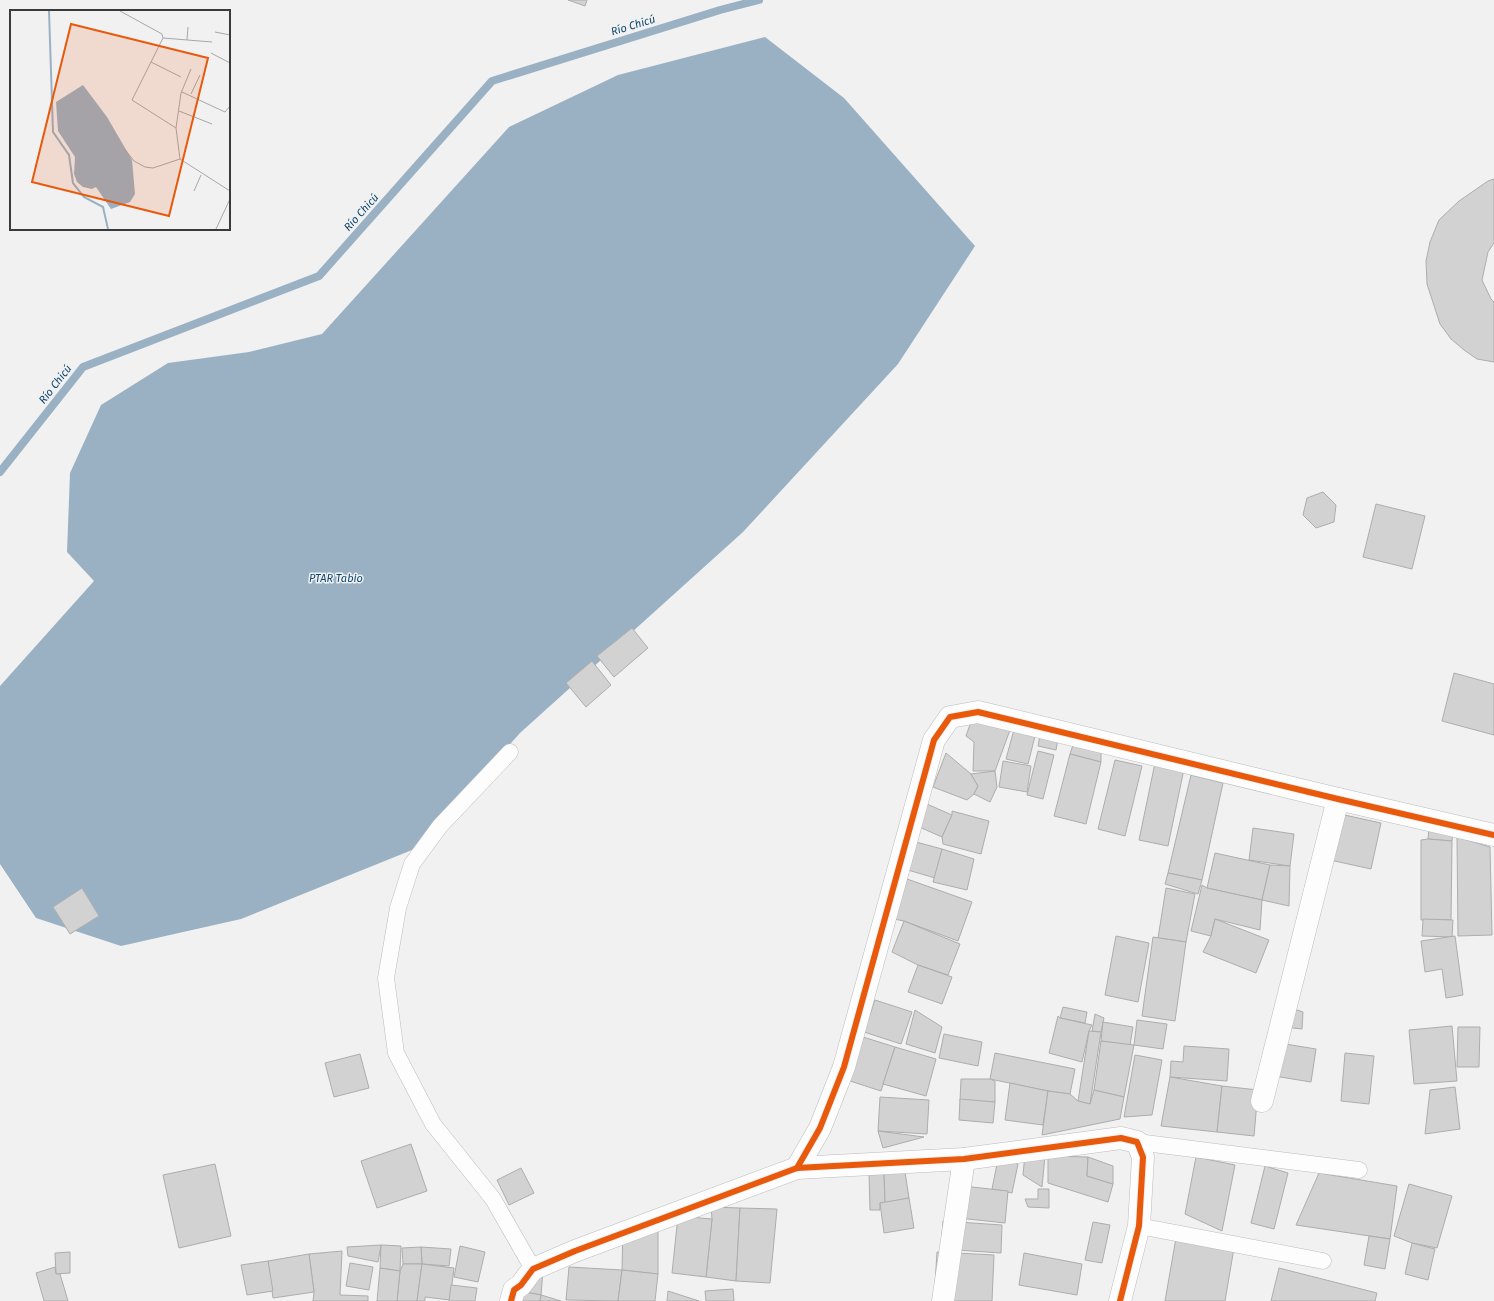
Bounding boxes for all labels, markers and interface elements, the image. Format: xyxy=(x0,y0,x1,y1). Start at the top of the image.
inset map xyxy=(10,10,230,230)
water label: Río Chicú xyxy=(609,13,657,38)
water label: Río Chicú xyxy=(341,191,382,234)
water label: Río Chicú xyxy=(36,362,75,406)
water label: PTAR Tabio xyxy=(309,572,363,585)

